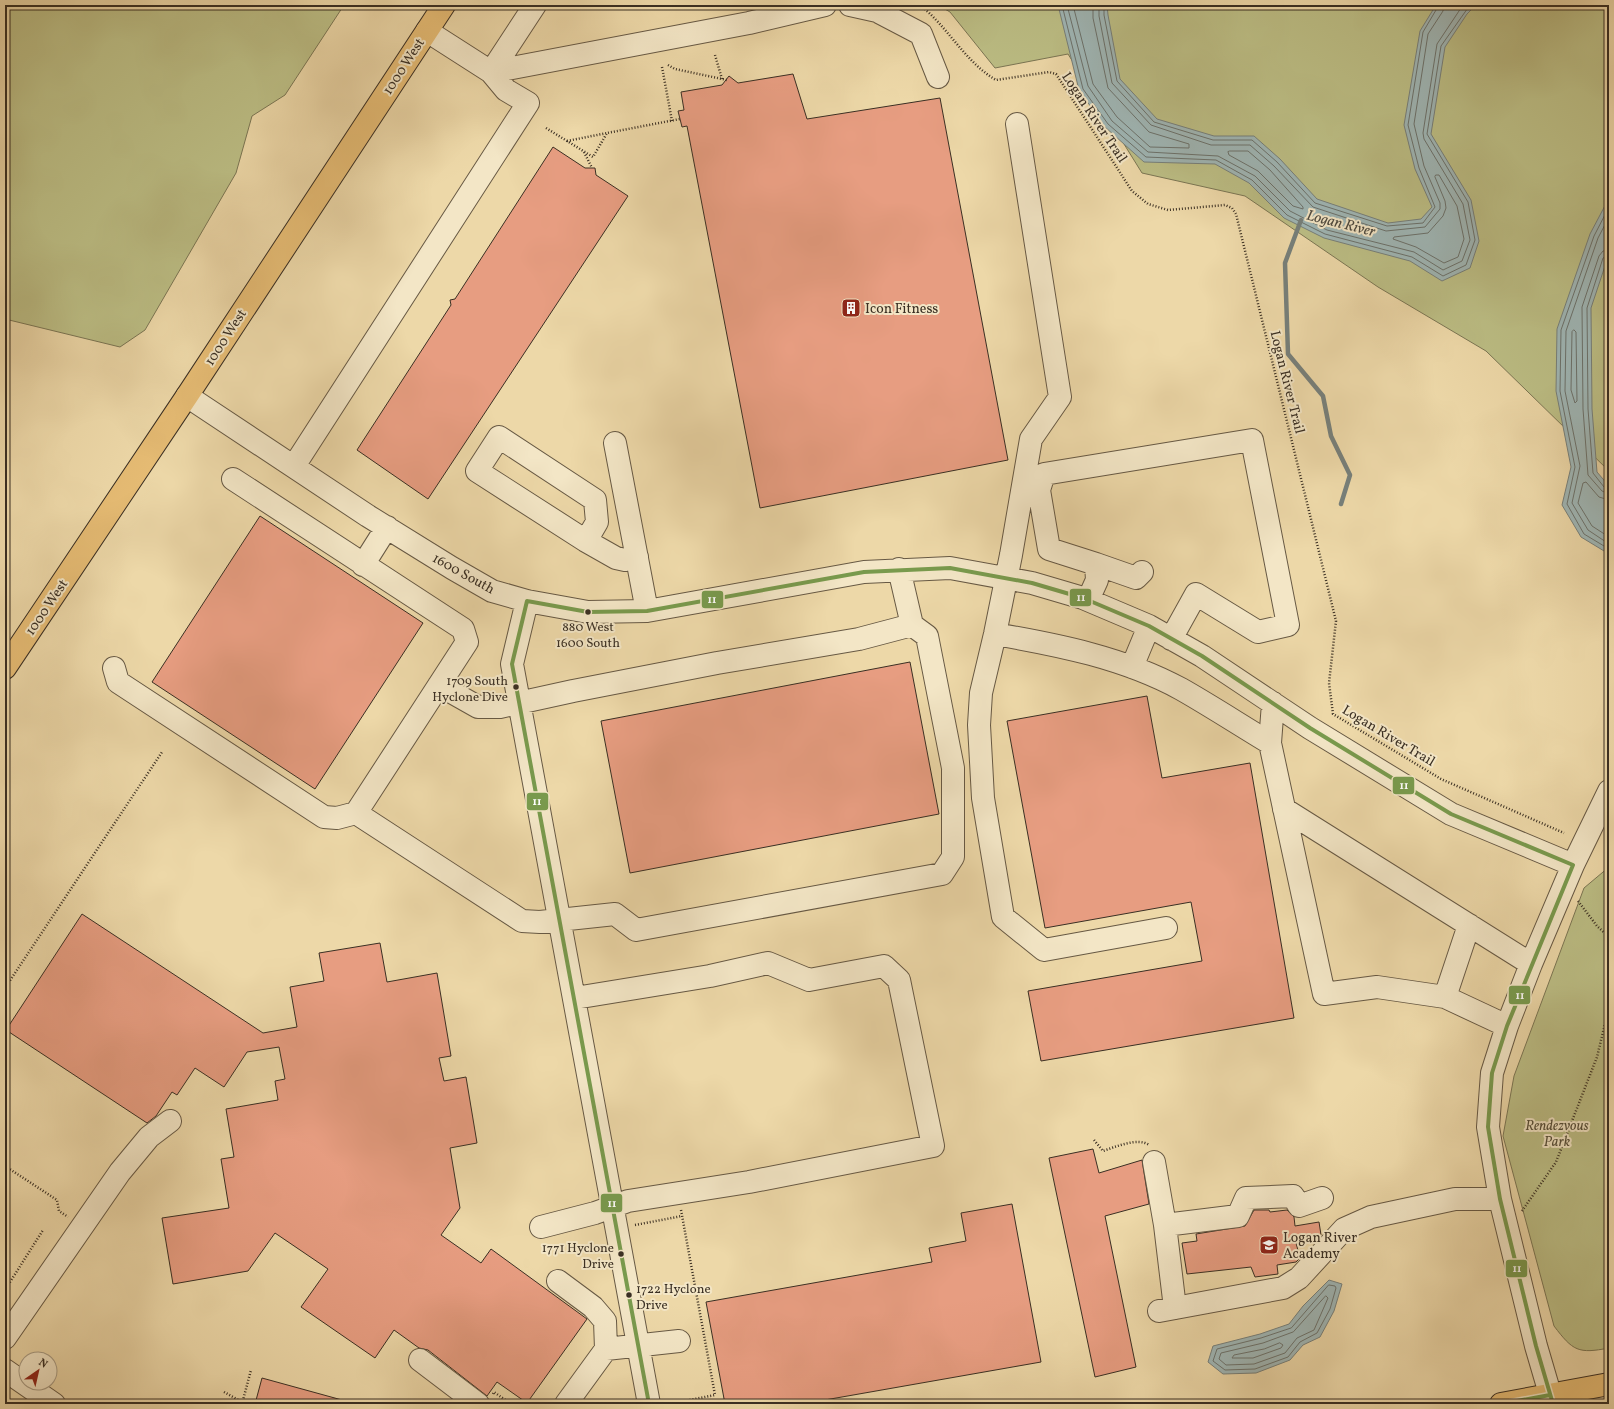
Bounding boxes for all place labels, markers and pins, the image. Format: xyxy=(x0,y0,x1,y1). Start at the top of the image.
building icon: Icon Fitness xyxy=(840,297,862,319)
place label: Icon Fitness xyxy=(865,300,938,319)
marker: 880 West 1600 South xyxy=(583,607,593,617)
place label: 880 West 1600 South xyxy=(556,619,620,653)
place label: 1709 South Hyclone Dive xyxy=(432,673,508,707)
marker: 1709 South Hyclone Dive xyxy=(511,682,521,692)
place label: Logan River Academy xyxy=(1283,1229,1357,1264)
school or university icon: Logan River Academy xyxy=(1258,1234,1280,1256)
place label: 1771 Hyclone Drive xyxy=(542,1240,614,1274)
marker: 1771 Hyclone Drive xyxy=(616,1249,626,1259)
place label: 1722 Hyclone Drive xyxy=(636,1281,711,1315)
marker: 1722 Hyclone Drive xyxy=(624,1290,634,1300)

